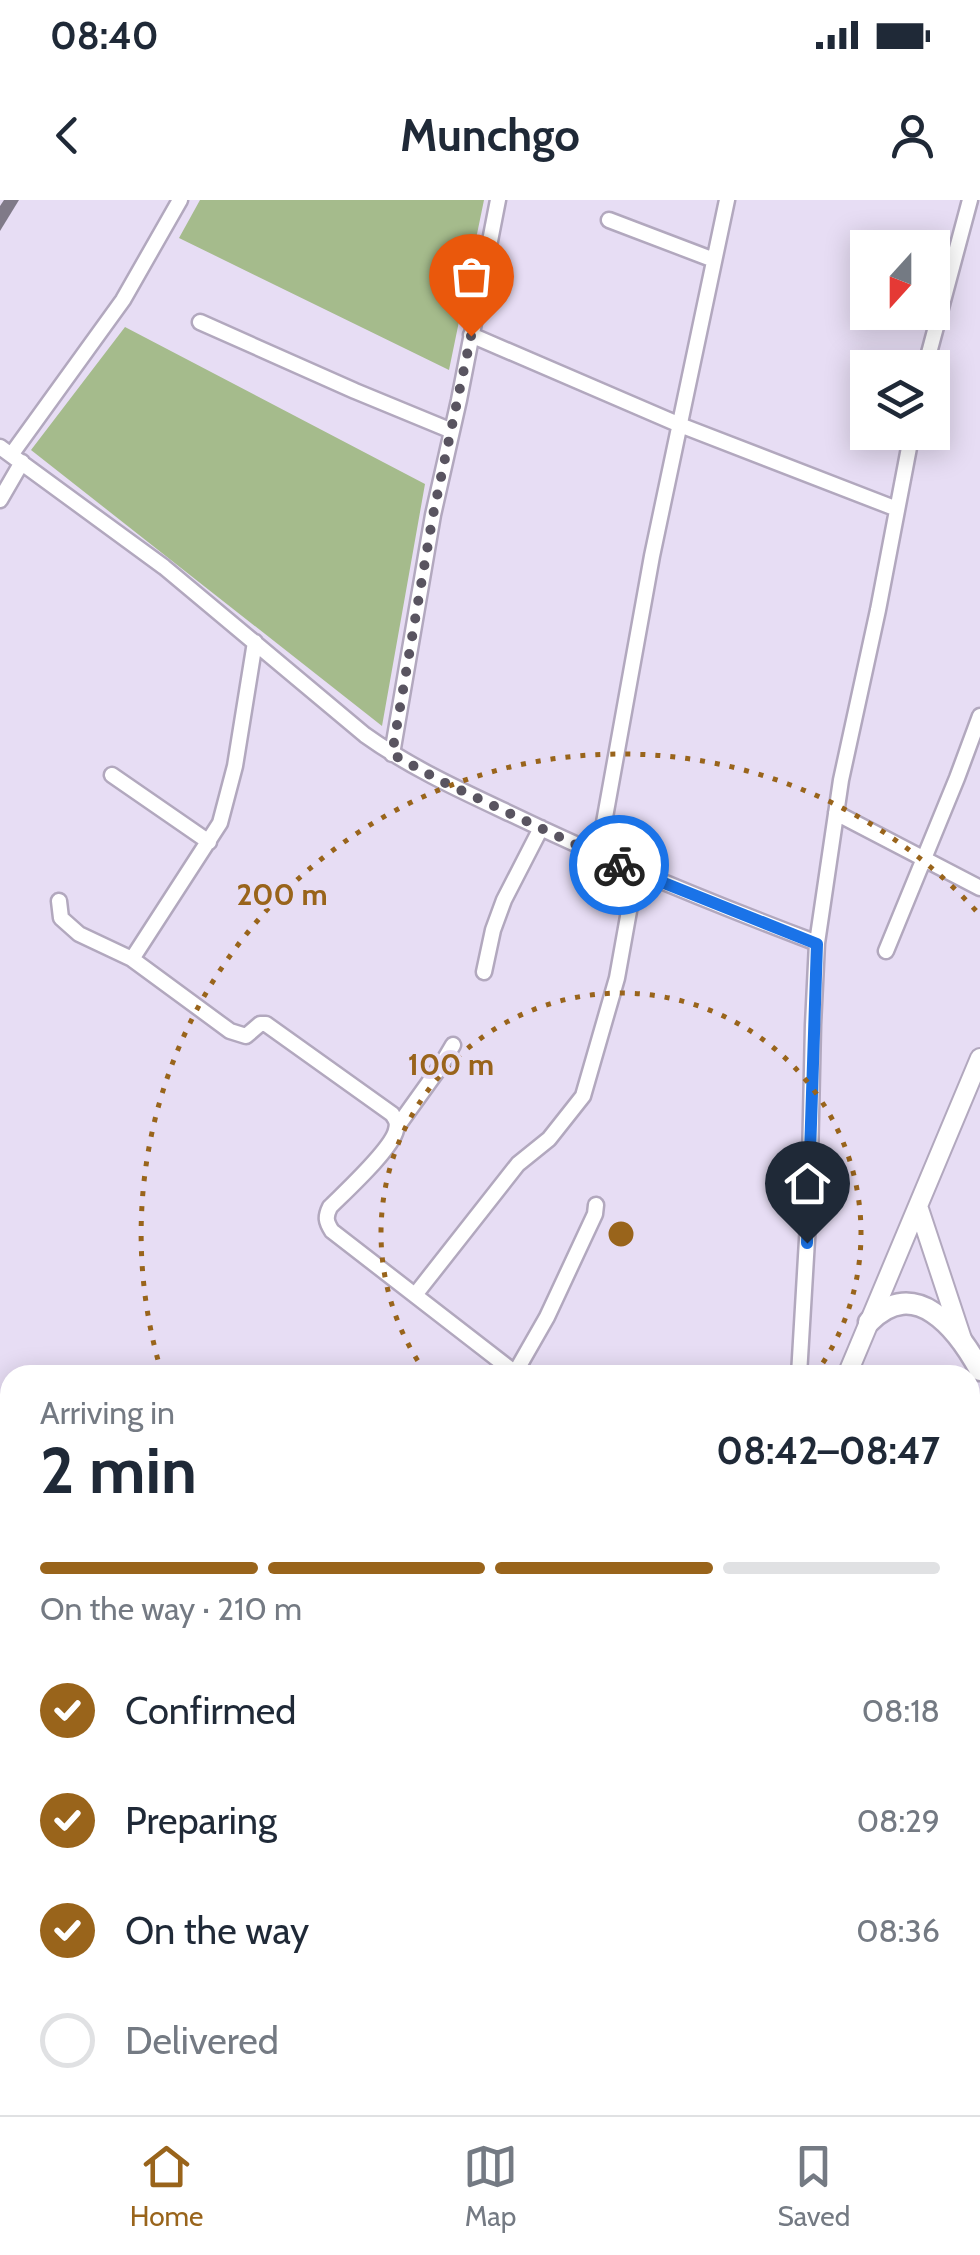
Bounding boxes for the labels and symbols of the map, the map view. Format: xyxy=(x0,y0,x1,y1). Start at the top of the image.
north arrow xyxy=(850,230,950,330)
pin xyxy=(429,234,514,337)
courier xyxy=(569,815,669,915)
text: 200 m xyxy=(236,876,328,913)
text: 100 m xyxy=(408,1046,494,1083)
pin xyxy=(765,1141,850,1244)
centre of rings xyxy=(603,1216,639,1252)

